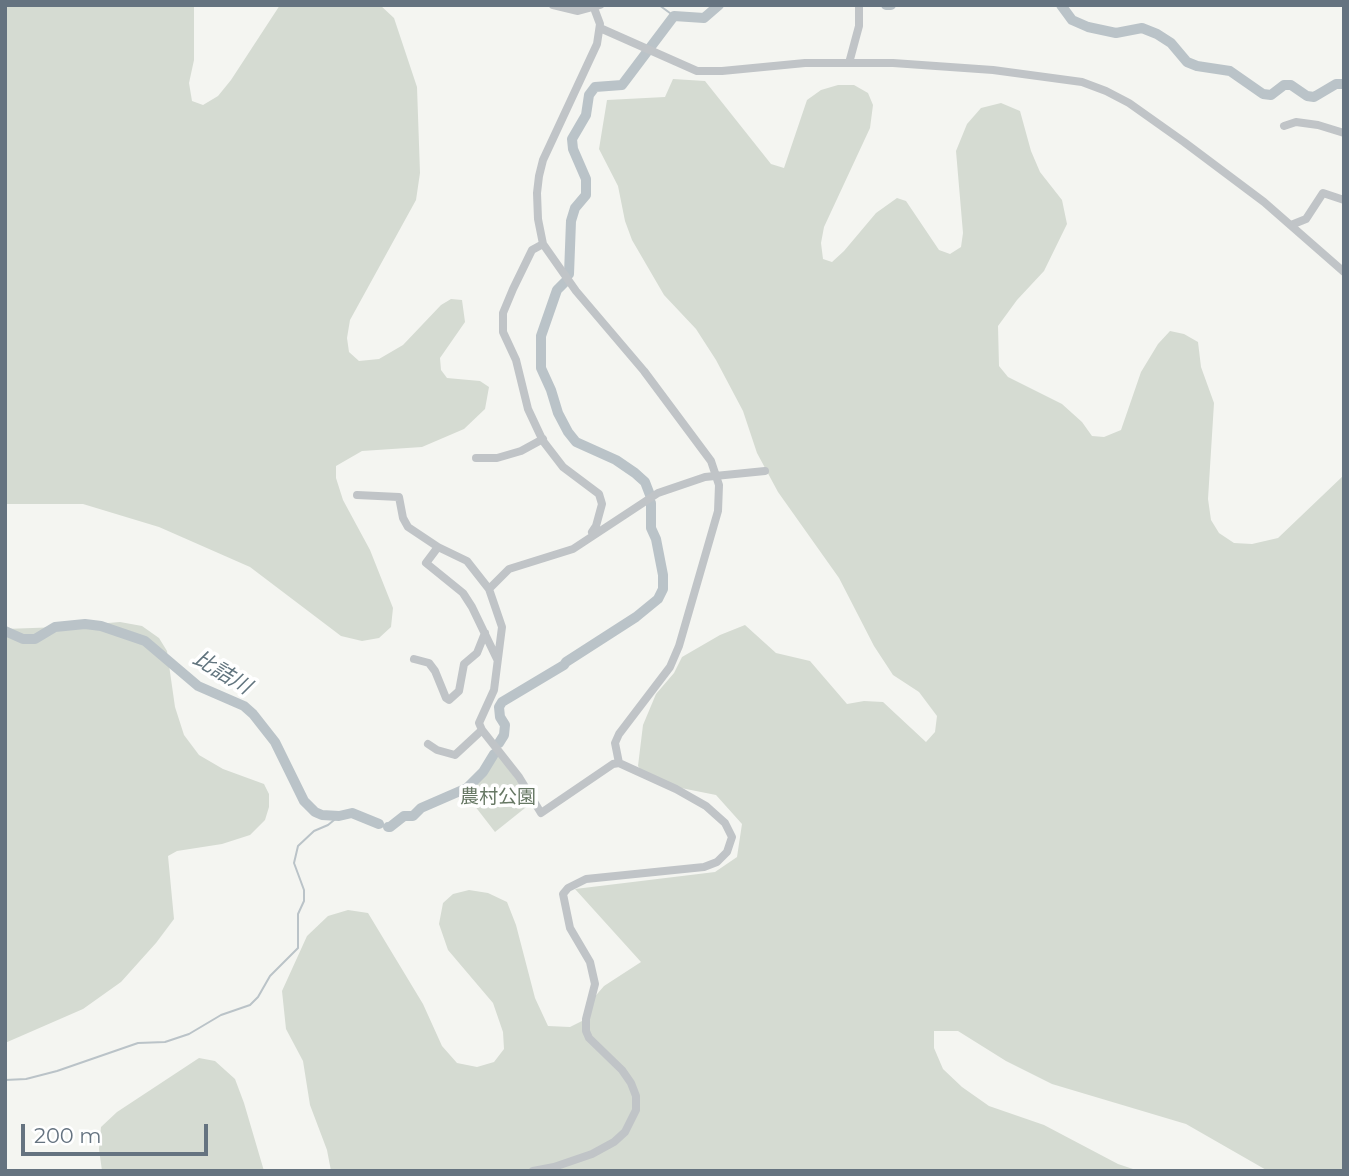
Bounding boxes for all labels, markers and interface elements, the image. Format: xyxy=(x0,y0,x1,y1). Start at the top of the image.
water label: 比詰川 xyxy=(189,646,255,700)
park label: 農村公園 xyxy=(460,786,536,808)
scale bar xyxy=(24,1110,212,1154)
text: 200 m xyxy=(34,1123,101,1148)

